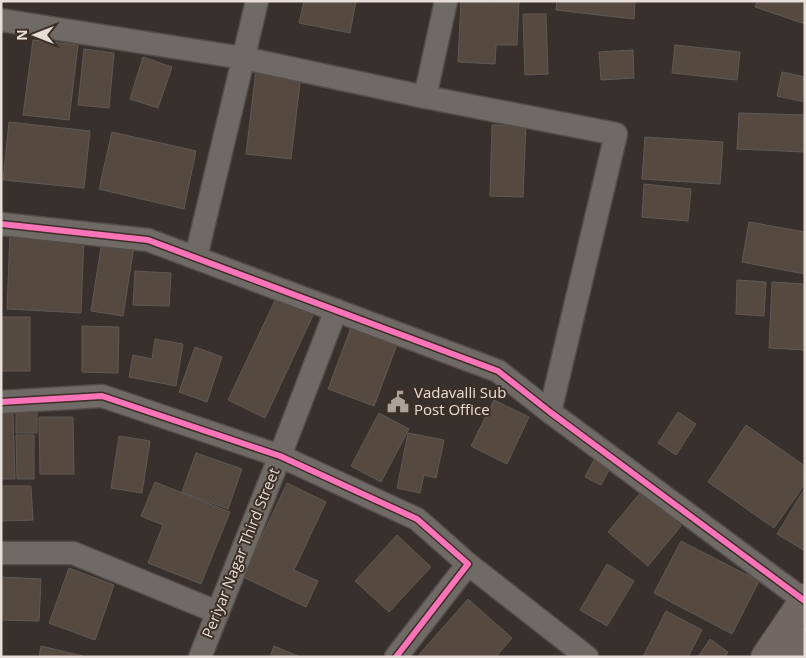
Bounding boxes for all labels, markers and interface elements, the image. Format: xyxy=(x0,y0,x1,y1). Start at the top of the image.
north arrow xyxy=(10,10,60,60)
text: N xyxy=(12,29,31,41)
place label: Vadavalli Sub Post Office xyxy=(414,382,506,419)
public building icon: Vadavalli Sub Post Office xyxy=(385,389,411,415)
street label: Periyar Nagar Third Street xyxy=(197,465,283,641)

